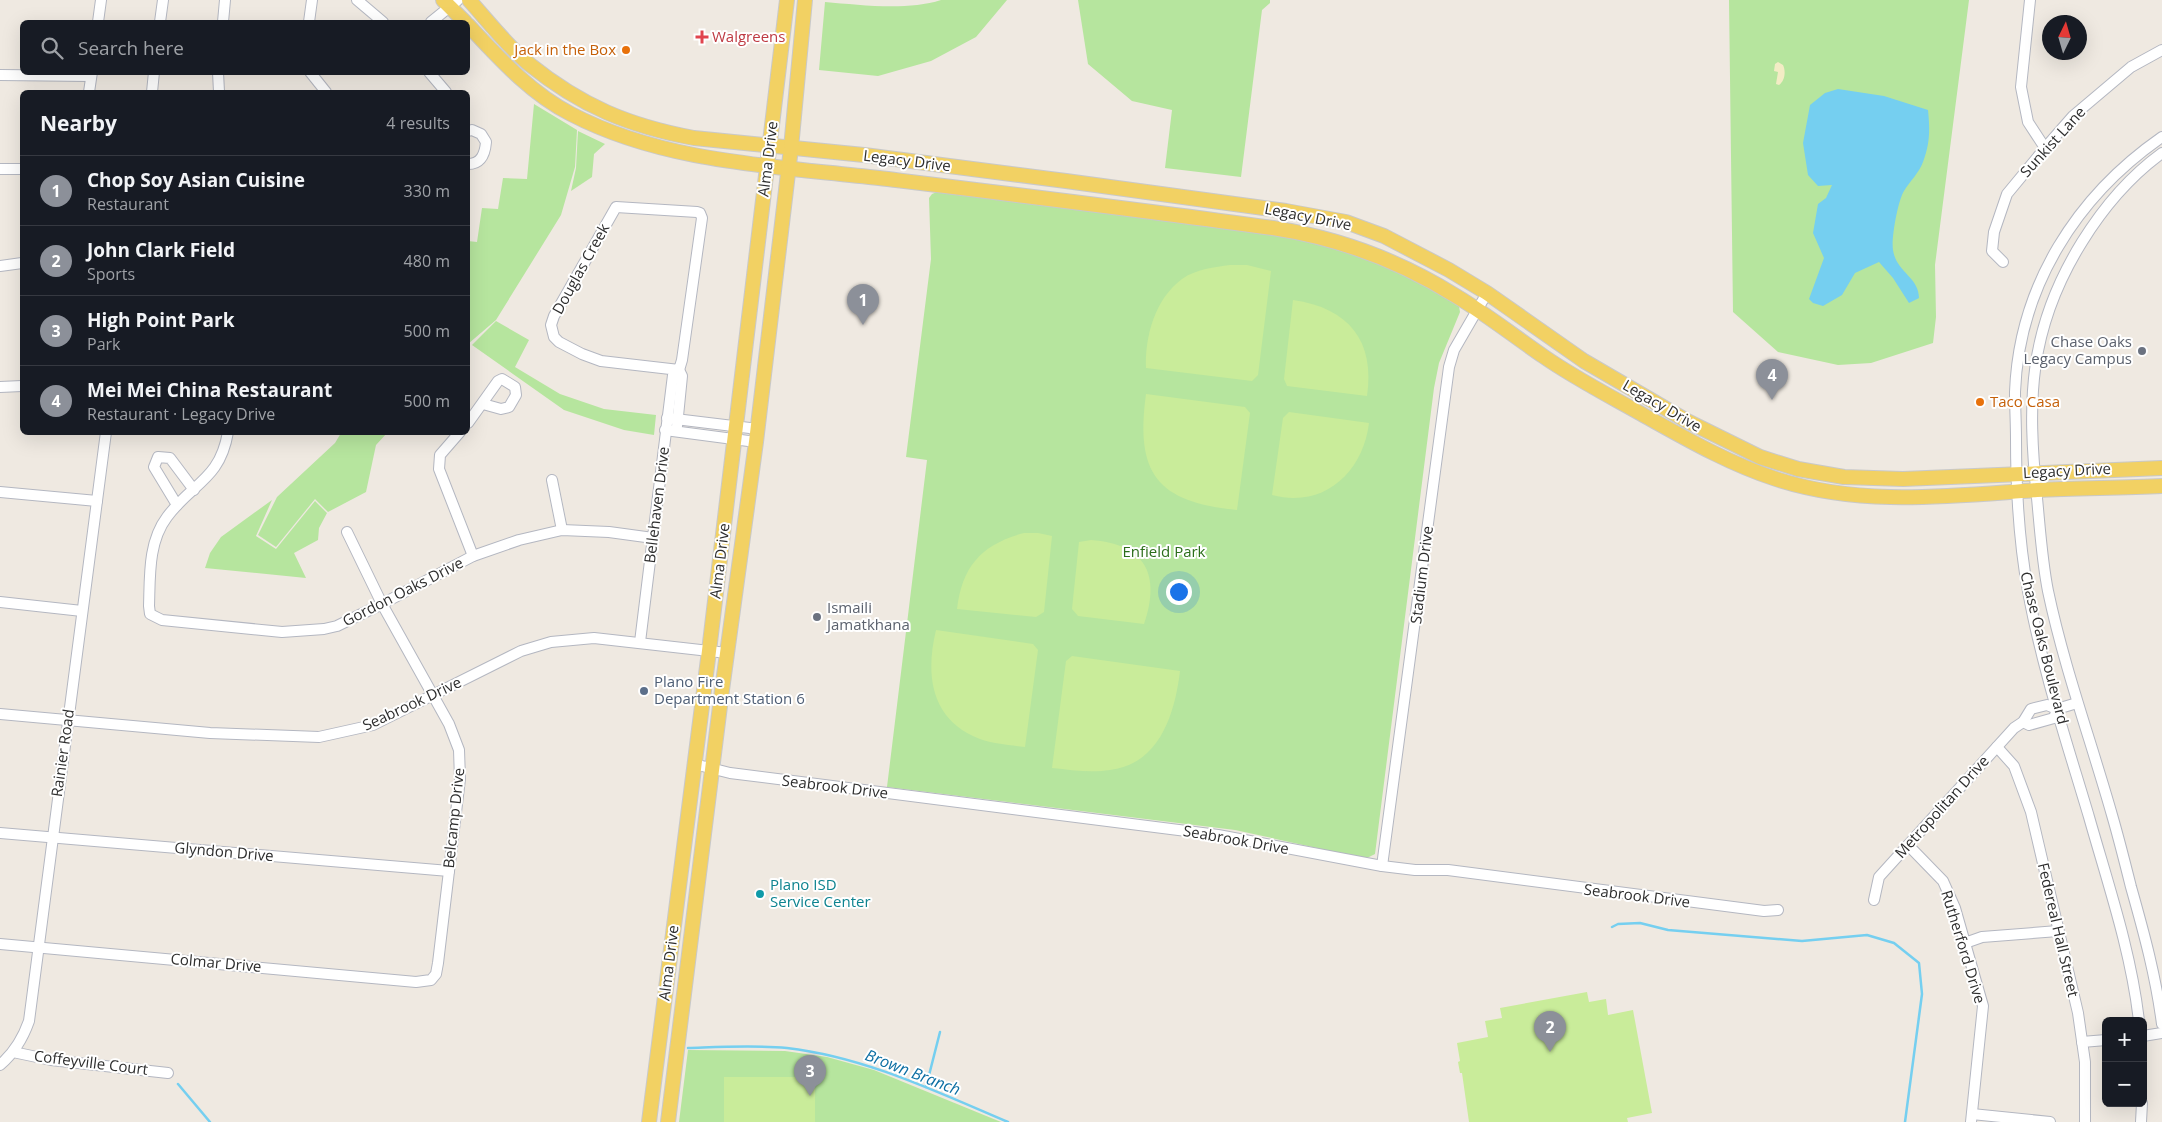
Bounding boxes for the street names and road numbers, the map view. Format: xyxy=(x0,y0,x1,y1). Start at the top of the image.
street label: Sunkist Lane xyxy=(2015,102,2089,181)
street label: Alma Drive xyxy=(752,120,782,198)
street label: Legacy Drive xyxy=(862,145,952,175)
street label: Legacy Drive xyxy=(1263,198,1353,234)
street label: Douglas Creek xyxy=(547,220,613,317)
street label: Legacy Drive xyxy=(1619,374,1706,436)
street label: Bellehaven Drive xyxy=(639,445,673,564)
street label: Legacy Drive xyxy=(2022,458,2111,482)
street label: Alma Drive xyxy=(704,522,734,600)
street label: Stadium Drive xyxy=(1405,525,1437,625)
street label: Gordon Oaks Drive xyxy=(339,552,466,630)
street label: Chase Oaks Boulevard xyxy=(2016,569,2074,726)
street label: Seabrook Drive xyxy=(359,671,464,735)
street label: Rainier Road xyxy=(46,708,78,798)
street label: Metropolitan Drive xyxy=(1890,751,1993,862)
street label: Belcamp Drive xyxy=(438,767,468,869)
street label: Seabrook Drive xyxy=(781,770,889,802)
street label: Seabrook Drive xyxy=(1182,820,1291,858)
street label: Glyndon Drive xyxy=(174,837,274,865)
street label: Federeal Hall Street xyxy=(2034,861,2084,999)
street label: Seabrook Drive xyxy=(1583,879,1691,911)
street label: Rutherford Drive xyxy=(1937,888,1991,1006)
street label: Alma Drive xyxy=(653,924,683,1002)
street label: Colmar Drive xyxy=(170,948,262,976)
street label: Coffeyville Court xyxy=(33,1045,149,1079)

